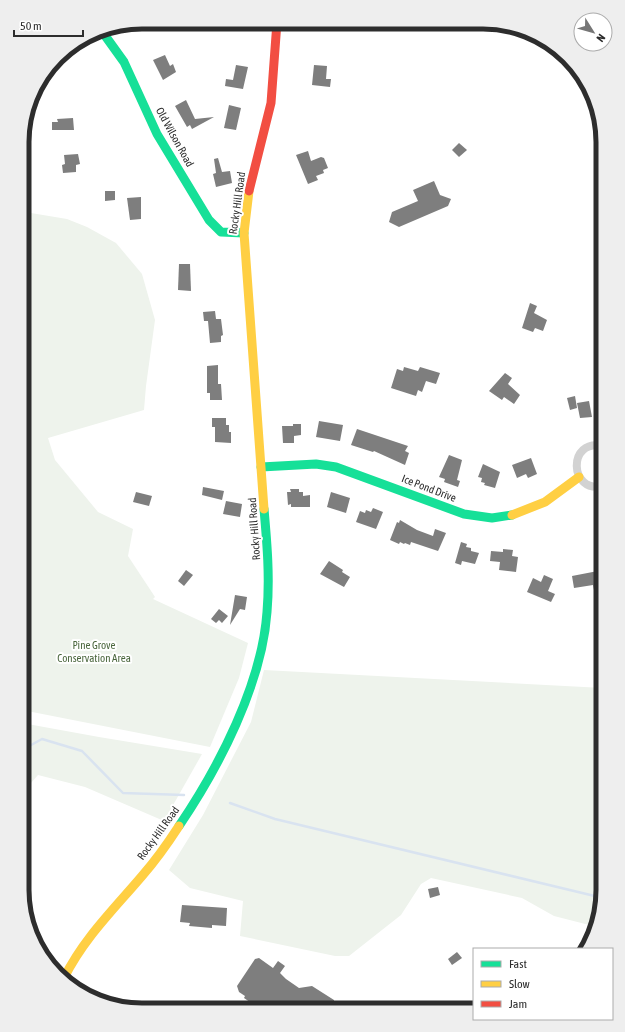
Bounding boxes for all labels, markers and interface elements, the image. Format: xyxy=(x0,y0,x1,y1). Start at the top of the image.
scale bar xyxy=(14,12,83,38)
north arrow xyxy=(573,12,613,52)
text: 50 m xyxy=(20,19,42,33)
text: N xyxy=(594,32,608,44)
street label: Old Wilson Road xyxy=(154,105,196,169)
street label: Rocky Hill Road xyxy=(227,171,247,235)
street label: Ice Pond Drive xyxy=(400,472,458,504)
street label: Rocky Hill Road xyxy=(246,497,262,561)
park label: Pine Grove Conservation Area xyxy=(57,639,131,664)
street label: Rocky Hill Road xyxy=(135,804,181,862)
legend xyxy=(473,948,613,1020)
text: Fast xyxy=(509,957,527,971)
text: Slow xyxy=(509,977,530,991)
text: Jam xyxy=(509,997,527,1011)

